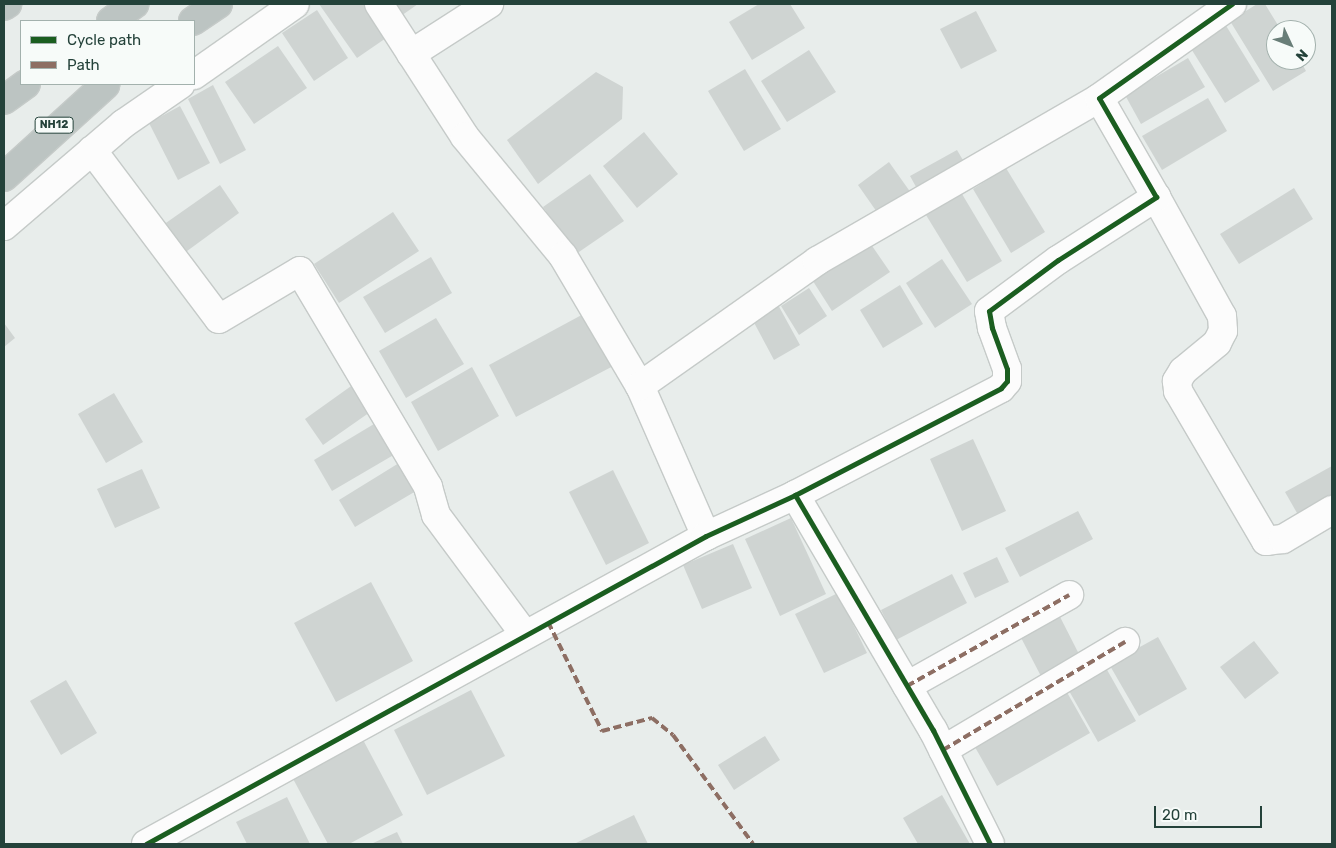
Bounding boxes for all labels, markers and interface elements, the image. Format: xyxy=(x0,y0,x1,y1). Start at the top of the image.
legend xyxy=(20,20,195,85)
north arrow xyxy=(1266,20,1316,70)
text: Cycle path xyxy=(67,31,141,49)
text: N xyxy=(1292,45,1311,64)
text: Path xyxy=(67,56,100,74)
road number: NH12 xyxy=(34,116,74,134)
scale bar xyxy=(1156,796,1264,828)
text: 20 m xyxy=(1162,806,1197,824)

